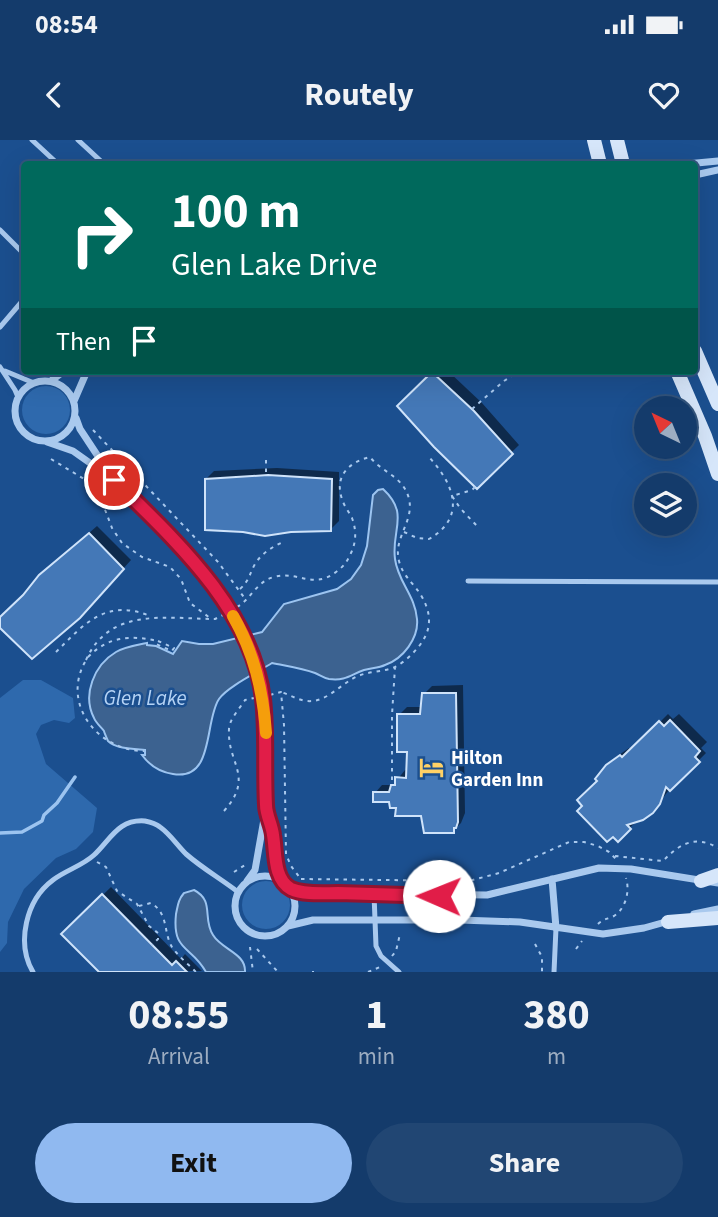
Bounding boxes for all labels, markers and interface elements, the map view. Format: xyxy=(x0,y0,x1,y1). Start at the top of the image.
text: 08:54 xyxy=(35,6,98,43)
text: Routely xyxy=(304,72,414,118)
icon: back xyxy=(35,76,73,114)
icon: heart xyxy=(645,76,683,114)
text: 100 m xyxy=(171,177,300,247)
icon: right xyxy=(56,189,147,280)
text: Glen Lake Drive xyxy=(171,242,377,288)
icon: arrive xyxy=(125,322,163,360)
text: Then xyxy=(56,323,111,360)
north arrow xyxy=(634,396,696,458)
map controls xyxy=(634,396,697,536)
pin xyxy=(84,450,144,510)
icon: arrive xyxy=(95,461,133,499)
button: layers xyxy=(634,473,697,536)
water label: Glen Lake xyxy=(103,683,187,713)
place label: Hilton Garden Inn xyxy=(451,745,543,794)
hotel icon: Hilton Garden Inn xyxy=(417,754,445,782)
position arrow xyxy=(402,859,476,933)
text: 08:55 xyxy=(128,985,230,1045)
text: 1 xyxy=(365,985,387,1045)
text: 380 xyxy=(523,985,590,1045)
text: Arrival xyxy=(148,1040,210,1073)
text: min xyxy=(358,1040,395,1073)
text: m xyxy=(547,1040,566,1073)
button: Exit xyxy=(35,1123,352,1203)
button: Share xyxy=(366,1123,683,1203)

